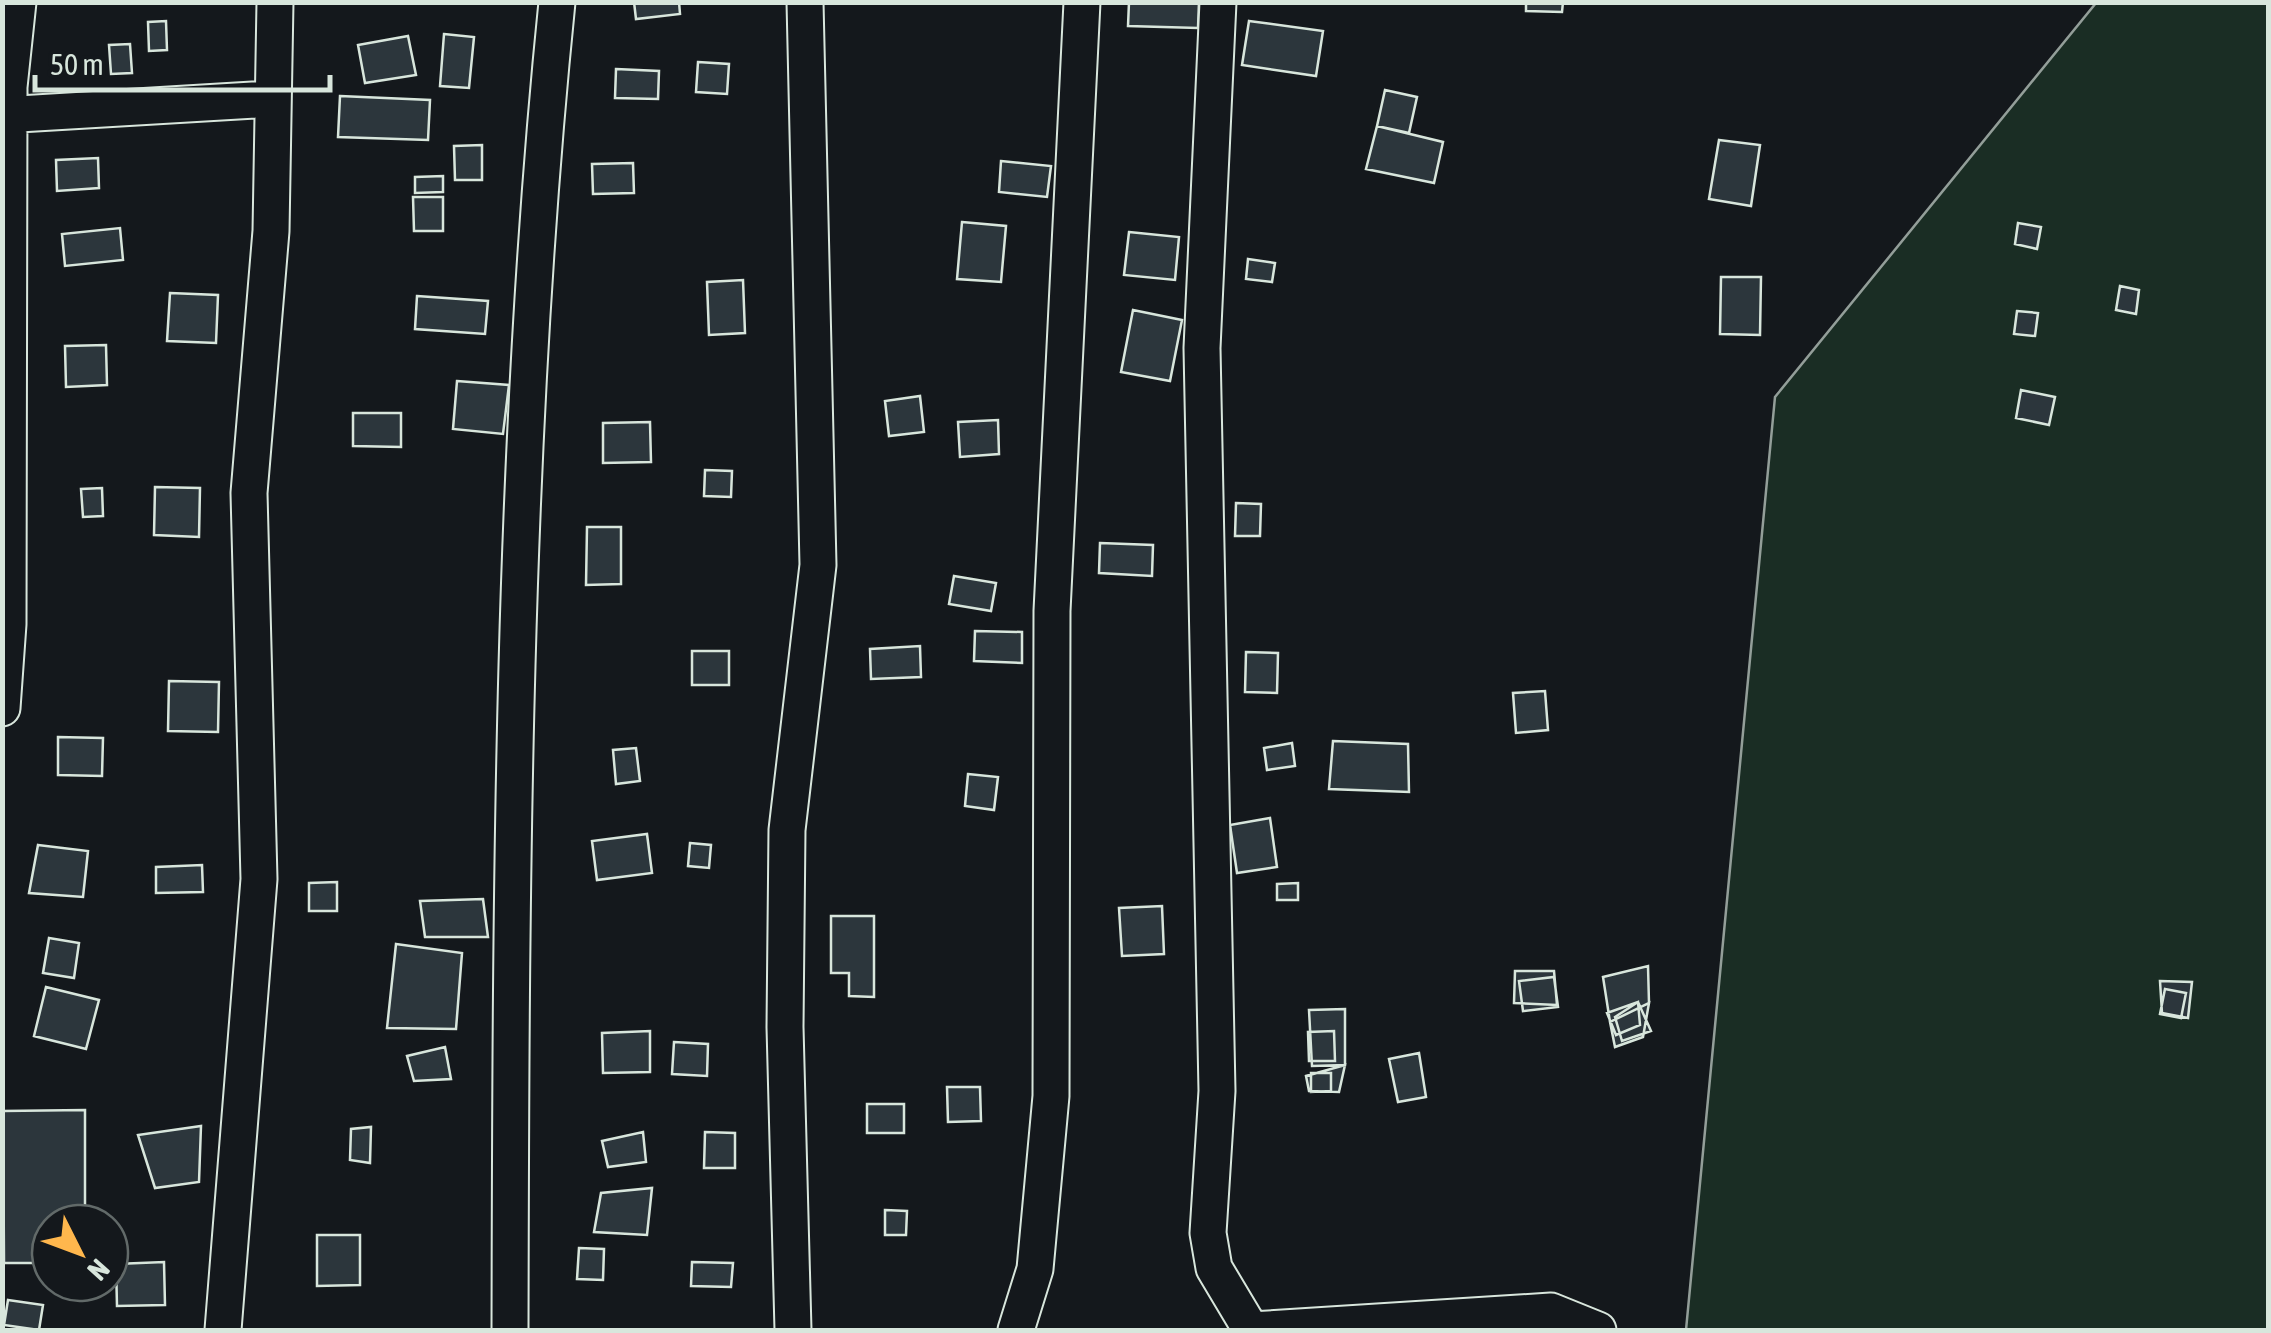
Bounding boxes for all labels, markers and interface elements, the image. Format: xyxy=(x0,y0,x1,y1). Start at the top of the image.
scale bar xyxy=(35,30,330,92)
text: 50 m xyxy=(50,47,104,81)
north arrow xyxy=(30,1203,130,1303)
text: N xyxy=(81,1253,116,1287)

